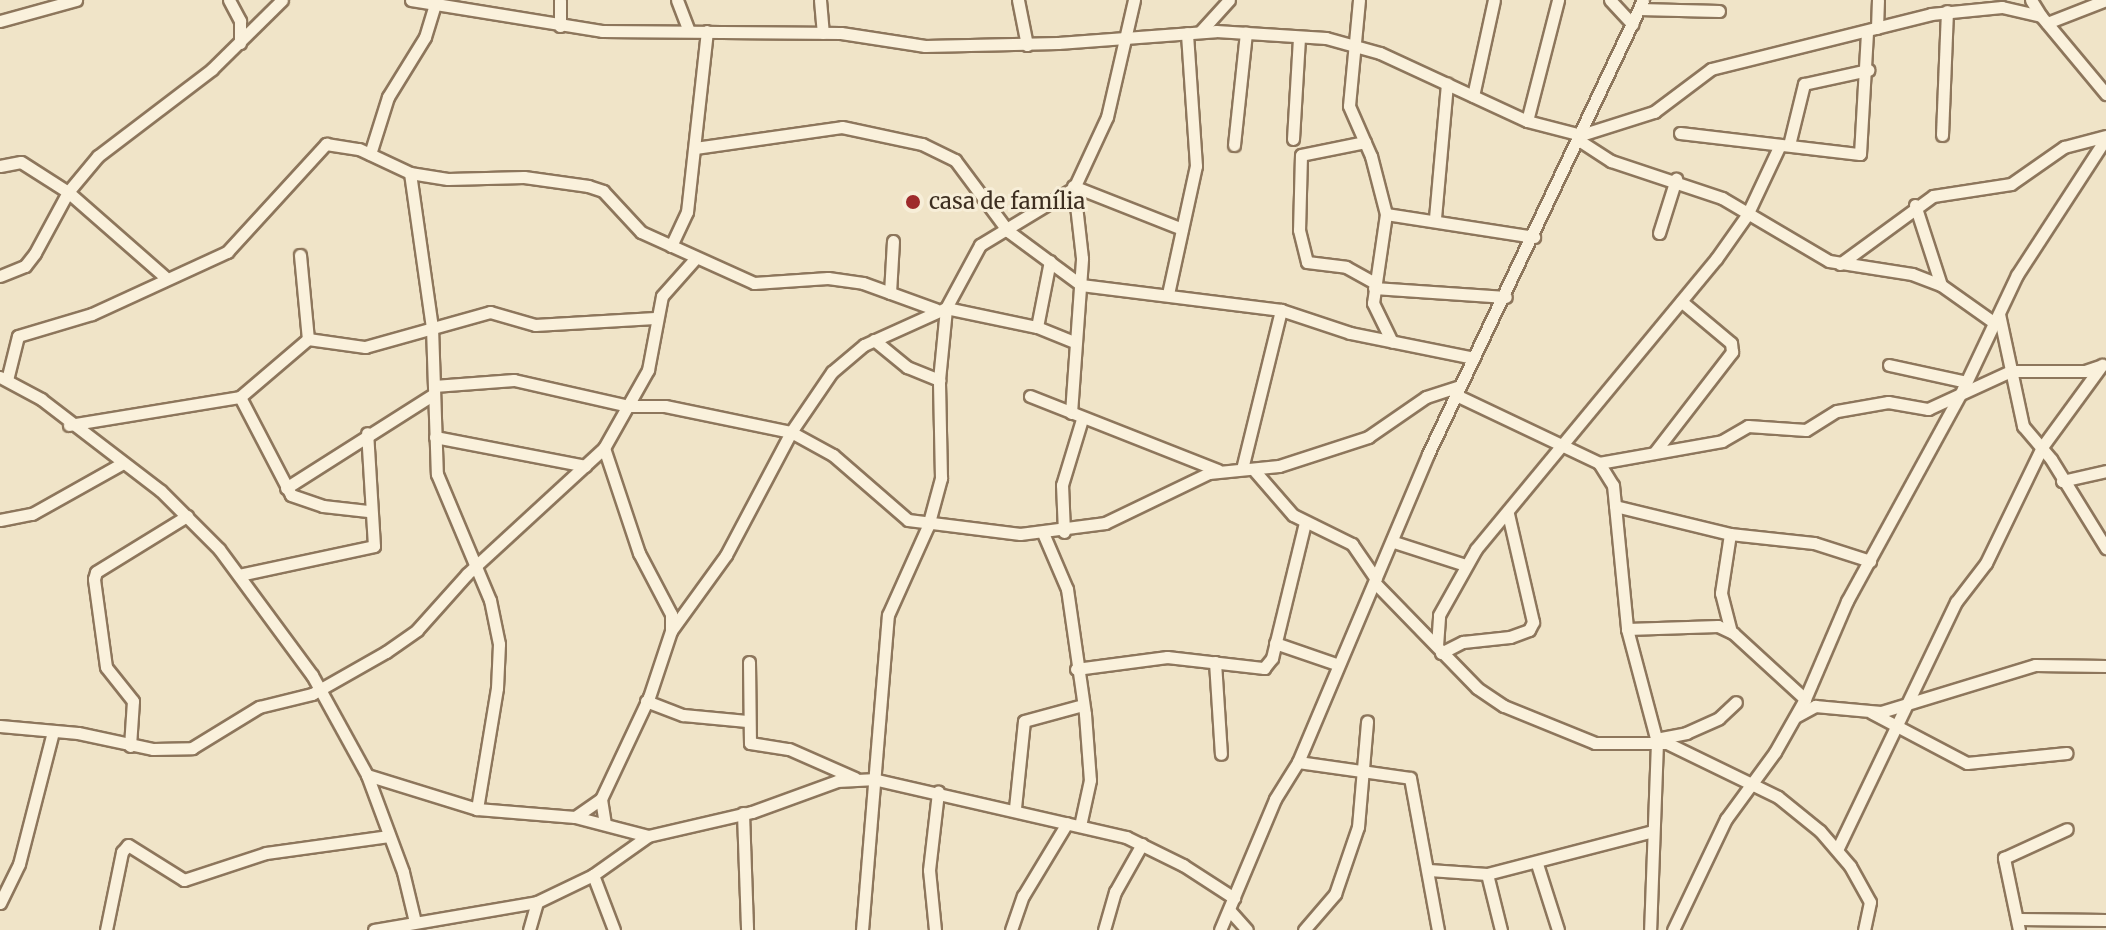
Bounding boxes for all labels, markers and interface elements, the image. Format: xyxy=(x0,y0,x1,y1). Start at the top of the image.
place label: casa de família xyxy=(929,189,1085,215)
marker: casa de família xyxy=(904,193,922,211)

